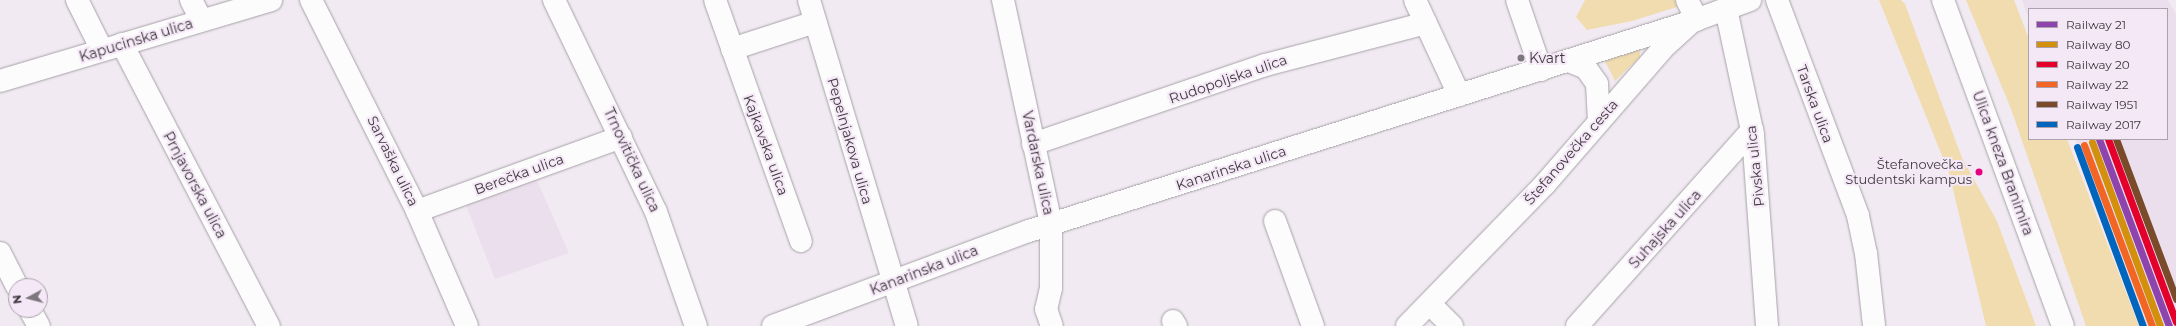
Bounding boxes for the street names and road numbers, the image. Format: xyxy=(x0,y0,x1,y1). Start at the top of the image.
street label: Kapucinska ulica xyxy=(77,15,195,65)
street label: Rudopoljska ulica xyxy=(1167,51,1289,107)
street label: Tarska ulica xyxy=(1793,63,1837,145)
street label: Pepelnjakova ulica xyxy=(824,76,876,206)
street label: Ulica kneza Branimira xyxy=(1969,88,2037,238)
street label: Kajkavska ulica xyxy=(740,92,792,198)
street label: Štefanovečka cesta xyxy=(1521,96,1621,208)
street label: Trnovitička ulica xyxy=(600,105,664,215)
street label: Vardarska ulica xyxy=(1019,109,1057,217)
street label: Sarvaška ulica xyxy=(364,113,422,209)
street label: Pivska ulica xyxy=(1742,125,1768,207)
street label: Prnjavorska ulica xyxy=(160,129,230,241)
street label: Kanarinska ulica xyxy=(1174,142,1288,194)
street label: Berečka ulica xyxy=(472,150,566,198)
street label: Suhajska ulica xyxy=(1625,186,1705,272)
street label: Kanarinska ulica xyxy=(868,242,980,298)

